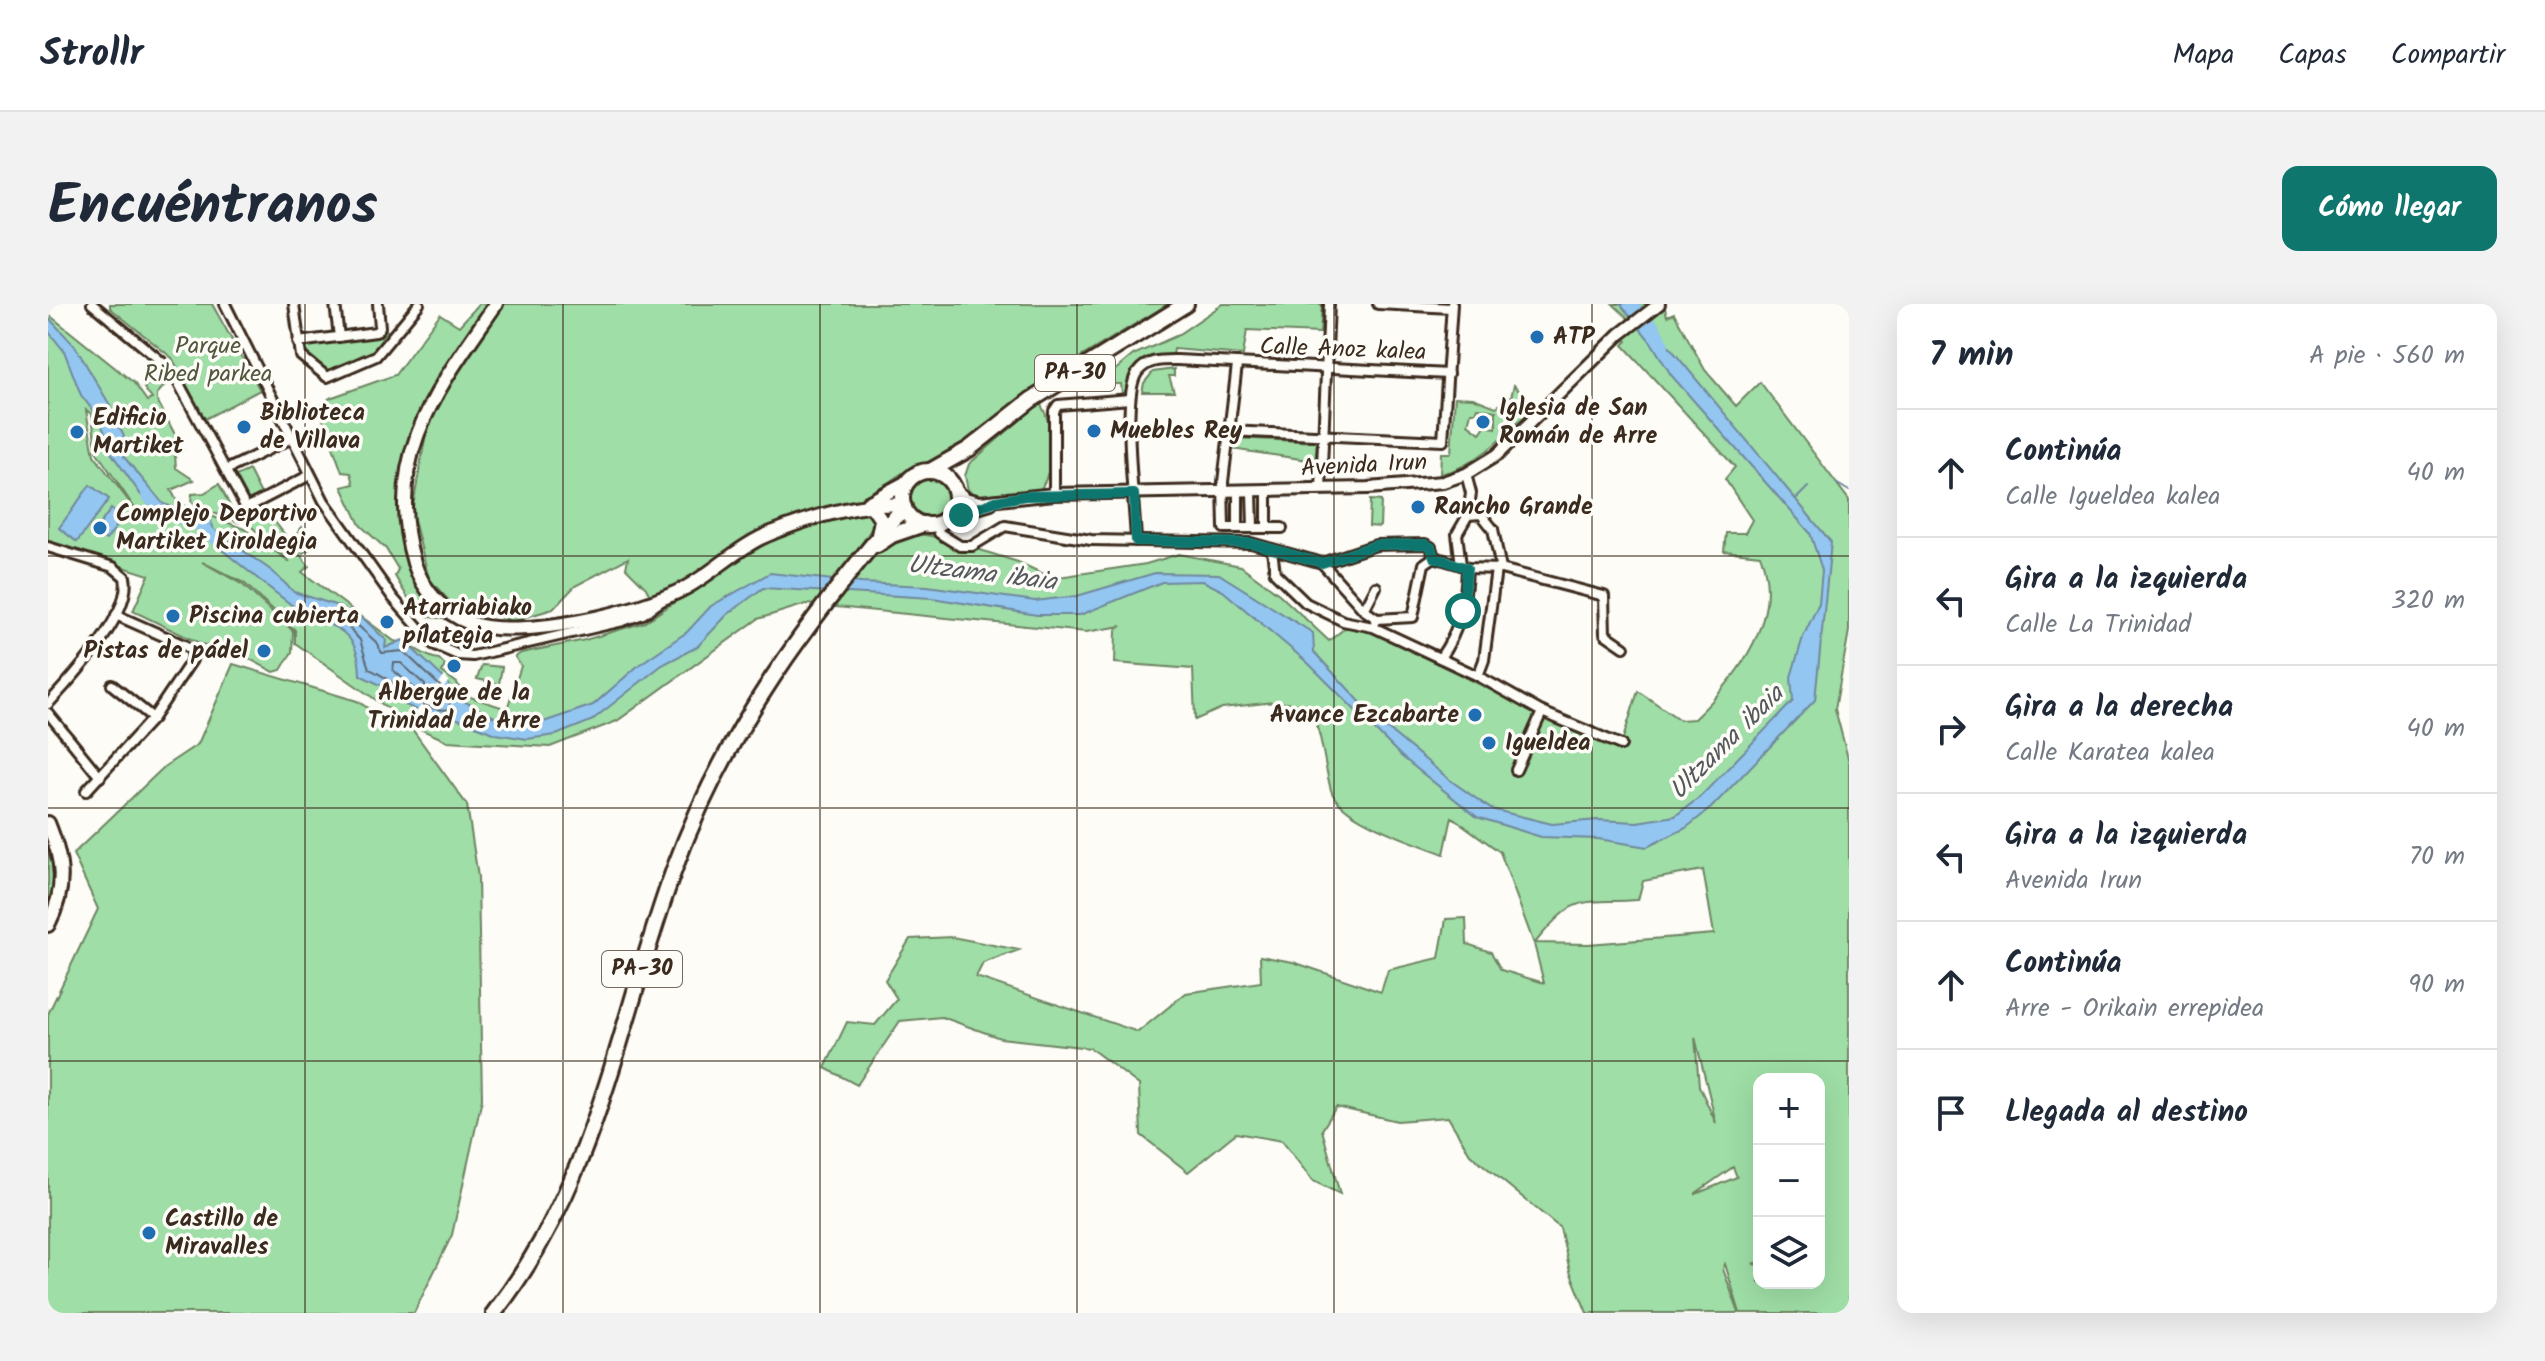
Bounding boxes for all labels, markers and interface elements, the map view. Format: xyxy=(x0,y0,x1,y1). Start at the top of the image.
text: Strollr xyxy=(40,25,143,85)
text: Mapa xyxy=(2173,33,2234,78)
text: Capas xyxy=(2278,33,2347,78)
text: Compartir xyxy=(2391,33,2505,78)
text: Encuéntranos xyxy=(48,163,378,253)
button: Cómo llegar xyxy=(2282,166,2497,251)
place label: ATP xyxy=(1553,318,1595,357)
park label: Parque Ribed parkea xyxy=(144,327,272,394)
street label: Calle Anoz kalea xyxy=(1259,328,1427,372)
marker: ATP xyxy=(1528,328,1546,346)
text: 7 min xyxy=(1929,329,2014,383)
text: A pie · 560 m xyxy=(2309,335,2465,377)
road number: PA-30 xyxy=(1035,355,1115,391)
place label: Iglesia de San Román de Arre xyxy=(1499,389,1657,456)
place label: Biblioteca de Villava xyxy=(260,394,365,461)
place label: Edificio Martiket xyxy=(93,399,185,466)
place label: Muebles Rey xyxy=(1110,412,1243,451)
marker: Iglesia de San Román de Arre xyxy=(1474,413,1492,431)
marker: Biblioteca de Villava xyxy=(235,418,253,436)
marker: Muebles Rey xyxy=(1085,422,1103,440)
marker: Edificio Martiket xyxy=(68,423,86,441)
text: Continúa xyxy=(2005,428,2121,476)
street label: Avenida Irun xyxy=(1300,443,1428,489)
icon: ahead xyxy=(1929,451,1973,495)
text: 40 m xyxy=(2407,452,2465,494)
text: Calle Igueldea kalea xyxy=(2005,476,2221,518)
place label: Rancho Grande xyxy=(1434,488,1593,527)
place label: Complejo Deportivo Martiket Kiroldegia xyxy=(116,495,317,562)
route end xyxy=(943,497,979,533)
marker: Rancho Grande xyxy=(1409,498,1427,516)
marker: Complejo Deportivo Martiket Kiroldegia xyxy=(91,519,109,537)
water label: Ultzama ibaia xyxy=(905,544,1060,604)
text: Gira a la izquierda xyxy=(2005,556,2247,604)
icon: left xyxy=(1929,579,1973,623)
text: 320 m xyxy=(2391,580,2465,622)
place label: Atarriabiako pílategia xyxy=(402,589,532,656)
route start xyxy=(1445,593,1481,629)
place label: Piscina cubierta xyxy=(189,597,359,636)
text: Calle La Trinidad xyxy=(2005,604,2191,646)
marker: Piscina cubierta xyxy=(164,607,182,625)
marker: Atarriabiako pílategia xyxy=(378,613,396,631)
place label: Pistas de pádel xyxy=(84,632,249,671)
marker: Pistas de pádel xyxy=(255,642,273,660)
marker: Albergue de la Trinidad de Arre xyxy=(445,657,463,675)
place label: Albergue de la Trinidad de Arre xyxy=(368,674,541,741)
water label: Ultzama ibaia xyxy=(1659,674,1796,811)
text: Gira a la derecha xyxy=(2005,684,2233,732)
place label: Avance Ezcabarte xyxy=(1270,696,1459,735)
marker: Avance Ezcabarte xyxy=(1466,706,1484,724)
icon: right xyxy=(1929,707,1973,751)
text: 40 m xyxy=(2407,708,2465,750)
place label: Igueldea xyxy=(1505,724,1591,763)
text: Calle Karatea kalea xyxy=(2005,732,2215,774)
marker: Igueldea xyxy=(1480,734,1498,752)
text: Gira a la izquierda xyxy=(2005,812,2247,860)
icon: left xyxy=(1929,835,1973,879)
text: 70 m xyxy=(2409,836,2465,878)
text: Avenida Irun xyxy=(2005,860,2142,902)
text: Continúa xyxy=(2005,940,2121,988)
road number: PA-30 xyxy=(602,951,682,987)
icon: ahead xyxy=(1929,963,1973,1007)
text: 90 m xyxy=(2408,964,2465,1006)
text: Arre - Orikain errepidea xyxy=(2005,988,2264,1030)
map controls xyxy=(1753,1073,1825,1289)
button: + xyxy=(1753,1073,1825,1145)
text: Llegada al destino xyxy=(2005,1089,2248,1137)
icon: arrive xyxy=(1929,1091,1973,1135)
button: − xyxy=(1753,1145,1825,1217)
place label: Castillo de Miravalles xyxy=(165,1200,278,1267)
button: layers xyxy=(1753,1217,1825,1289)
marker: Castillo de Miravalles xyxy=(140,1224,158,1242)

